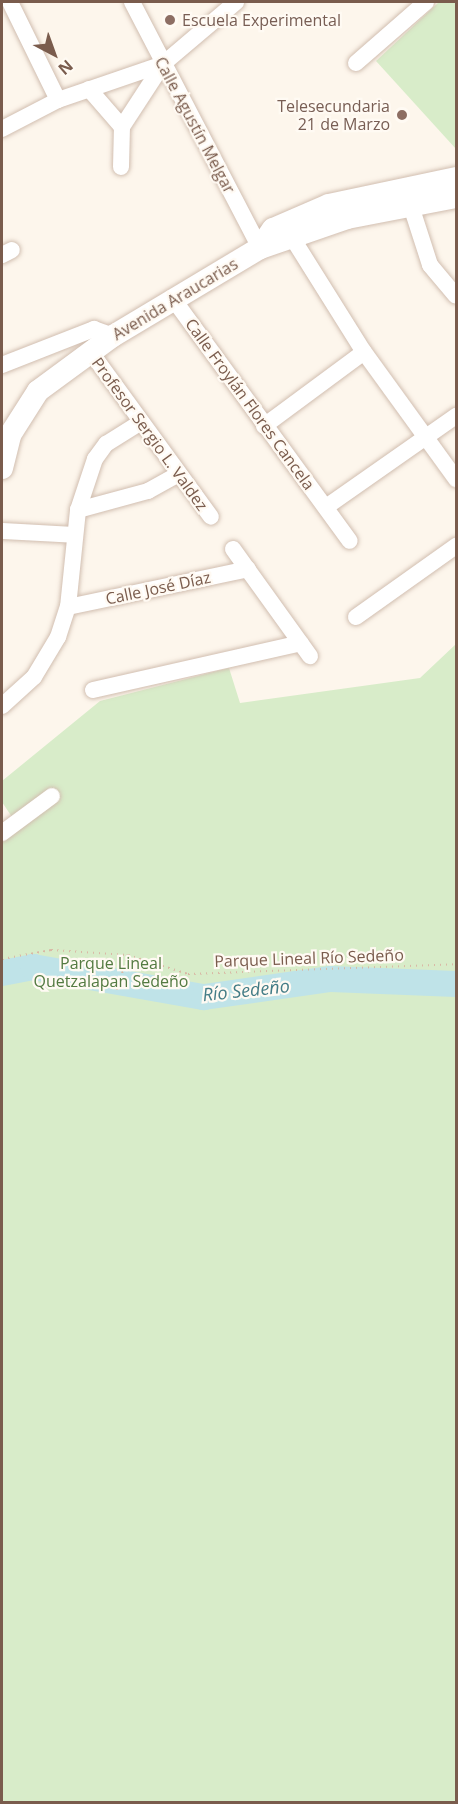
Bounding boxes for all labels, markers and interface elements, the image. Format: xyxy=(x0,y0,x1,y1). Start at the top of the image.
place label: Escuela Experimental xyxy=(182,10,341,30)
marker: Escuela Experimental xyxy=(163,13,177,27)
north arrow xyxy=(24,24,84,84)
street label: Calle Agustín Melgar xyxy=(151,54,239,196)
text: N xyxy=(54,55,78,80)
place label: Telesecundaria 21 de Marzo xyxy=(277,96,390,134)
marker: Telesecundaria 21 de Marzo xyxy=(395,108,409,122)
street label: Avenida Araucarias xyxy=(109,254,241,344)
street label: Calle Froylán Flores Cancela xyxy=(181,315,319,493)
street label: Profesor Sergio L. Valdez xyxy=(88,354,212,514)
street label: Calle José Díaz xyxy=(104,567,212,609)
street label: Parque Lineal Río Sedeño xyxy=(214,945,404,971)
park label: Parque Lineal Quetzalapan Sedeño xyxy=(34,953,188,991)
water label: Río Sedeño xyxy=(201,975,291,1005)

